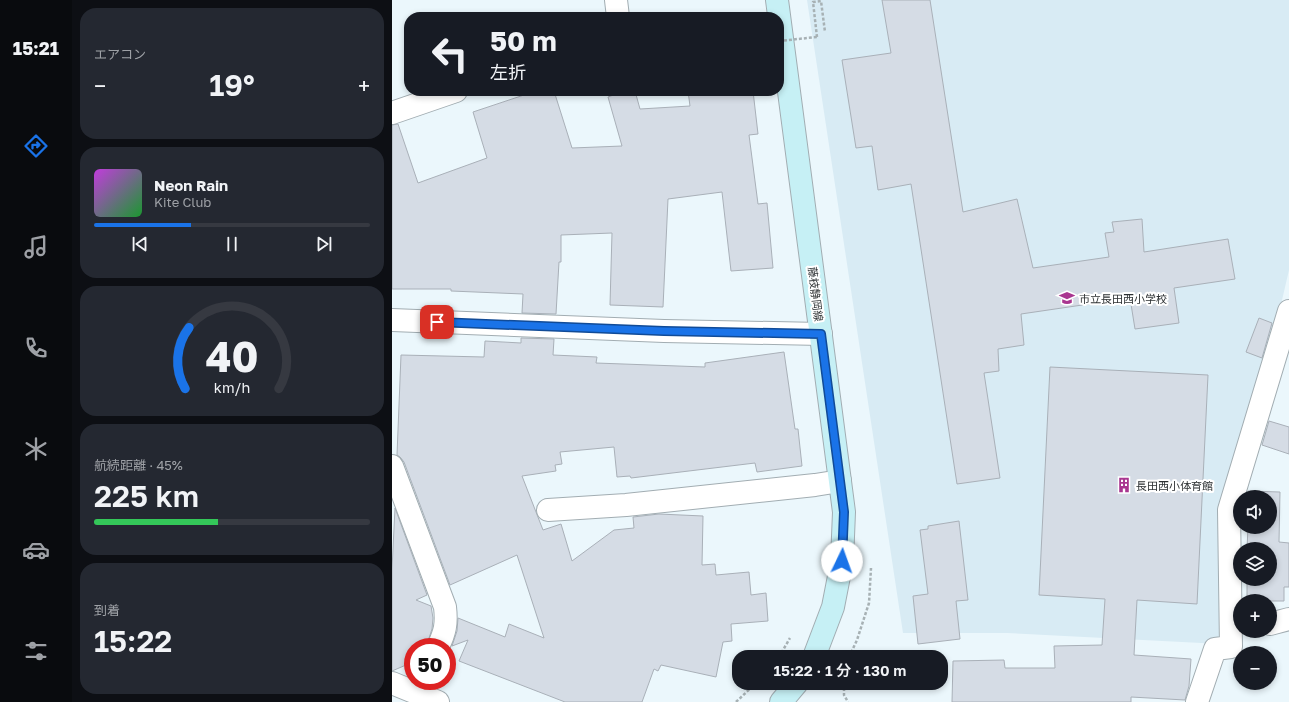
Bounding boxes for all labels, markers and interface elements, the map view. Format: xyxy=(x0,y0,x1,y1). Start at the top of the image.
text: 50 m xyxy=(490,24,557,57)
icon: left xyxy=(424,28,476,80)
text: 15:21 xyxy=(13,37,59,59)
text: エアコン xyxy=(94,46,146,62)
text: 左折 xyxy=(490,61,526,83)
text: 19° xyxy=(209,67,255,103)
text: − xyxy=(94,72,106,99)
text: + xyxy=(358,72,370,99)
icon: directions xyxy=(22,132,50,160)
text: Neon Rain xyxy=(154,176,228,194)
text: Kite Club xyxy=(154,194,211,210)
icon: music xyxy=(22,233,50,261)
icon: previous xyxy=(129,233,151,255)
icon: pause xyxy=(221,233,243,255)
icon: next xyxy=(313,233,335,255)
street label: 藤枝静岡線 xyxy=(806,266,826,322)
school or university icon: 市立長田西小学校 xyxy=(1058,289,1076,307)
place label: 市立長田西小学校 xyxy=(1079,292,1167,305)
pin xyxy=(420,305,454,339)
icon: arrive xyxy=(426,311,448,333)
text: 40 xyxy=(205,331,259,381)
icon: phone xyxy=(22,334,50,362)
text: km/h xyxy=(214,379,250,396)
icon: climate xyxy=(22,435,50,463)
text: 航続距離 · 45% xyxy=(94,457,183,473)
building icon: 長田西小体育館 xyxy=(1115,476,1133,494)
text: 225 km xyxy=(94,478,199,514)
place label: 長田西小体育館 xyxy=(1136,479,1213,492)
map controls xyxy=(1233,490,1277,690)
button: sound xyxy=(1233,490,1277,534)
icon: car xyxy=(22,536,50,564)
position arrow xyxy=(821,540,863,582)
button: layers xyxy=(1233,542,1277,586)
button: + xyxy=(1233,594,1277,638)
text: 到着 xyxy=(94,602,120,618)
text: 15:22 xyxy=(94,623,172,659)
icon: filters xyxy=(22,637,50,665)
speed limit sign: 50 xyxy=(404,638,456,690)
button: − xyxy=(1233,646,1277,690)
text: 15:22 · 1 分 · 130 m xyxy=(774,661,906,679)

